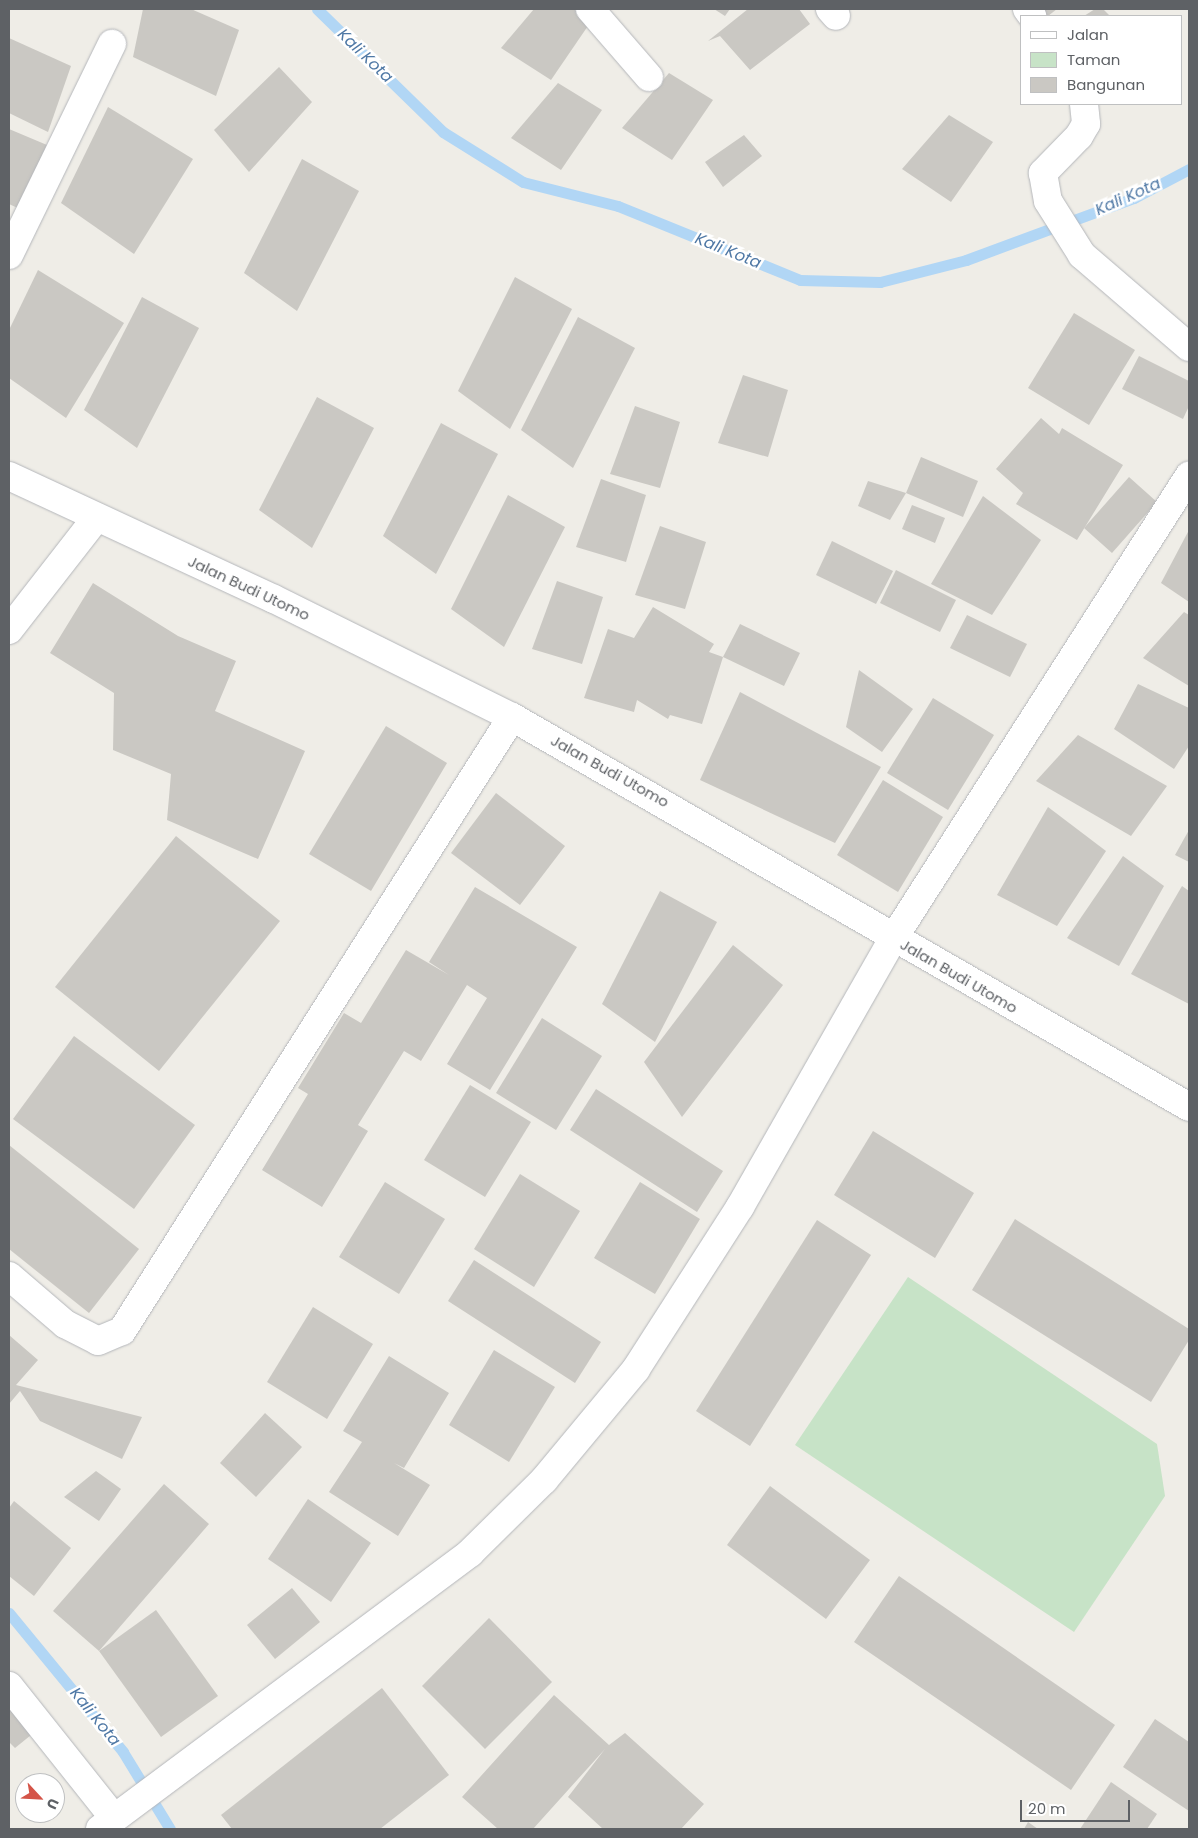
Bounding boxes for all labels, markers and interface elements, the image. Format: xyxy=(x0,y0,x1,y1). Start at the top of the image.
legend xyxy=(1020,15,1183,105)
text: Jalan xyxy=(1067,24,1109,45)
water label: Kali Kota xyxy=(333,25,397,87)
text: Taman xyxy=(1067,49,1120,70)
text: Bangunan xyxy=(1067,74,1145,95)
water label: Kali Kota xyxy=(1092,174,1164,220)
water label: Kali Kota xyxy=(692,229,764,273)
street label: Jalan Budi Utomo xyxy=(185,552,313,624)
street label: Jalan Budi Utomo xyxy=(548,731,672,811)
street label: Jalan Budi Utomo xyxy=(897,935,1021,1017)
water label: Kali Kota xyxy=(66,1684,124,1750)
north arrow xyxy=(15,1773,65,1823)
scale bar xyxy=(1023,1790,1133,1822)
text: U xyxy=(42,1795,64,1813)
text: 20 m xyxy=(1028,1798,1066,1819)

